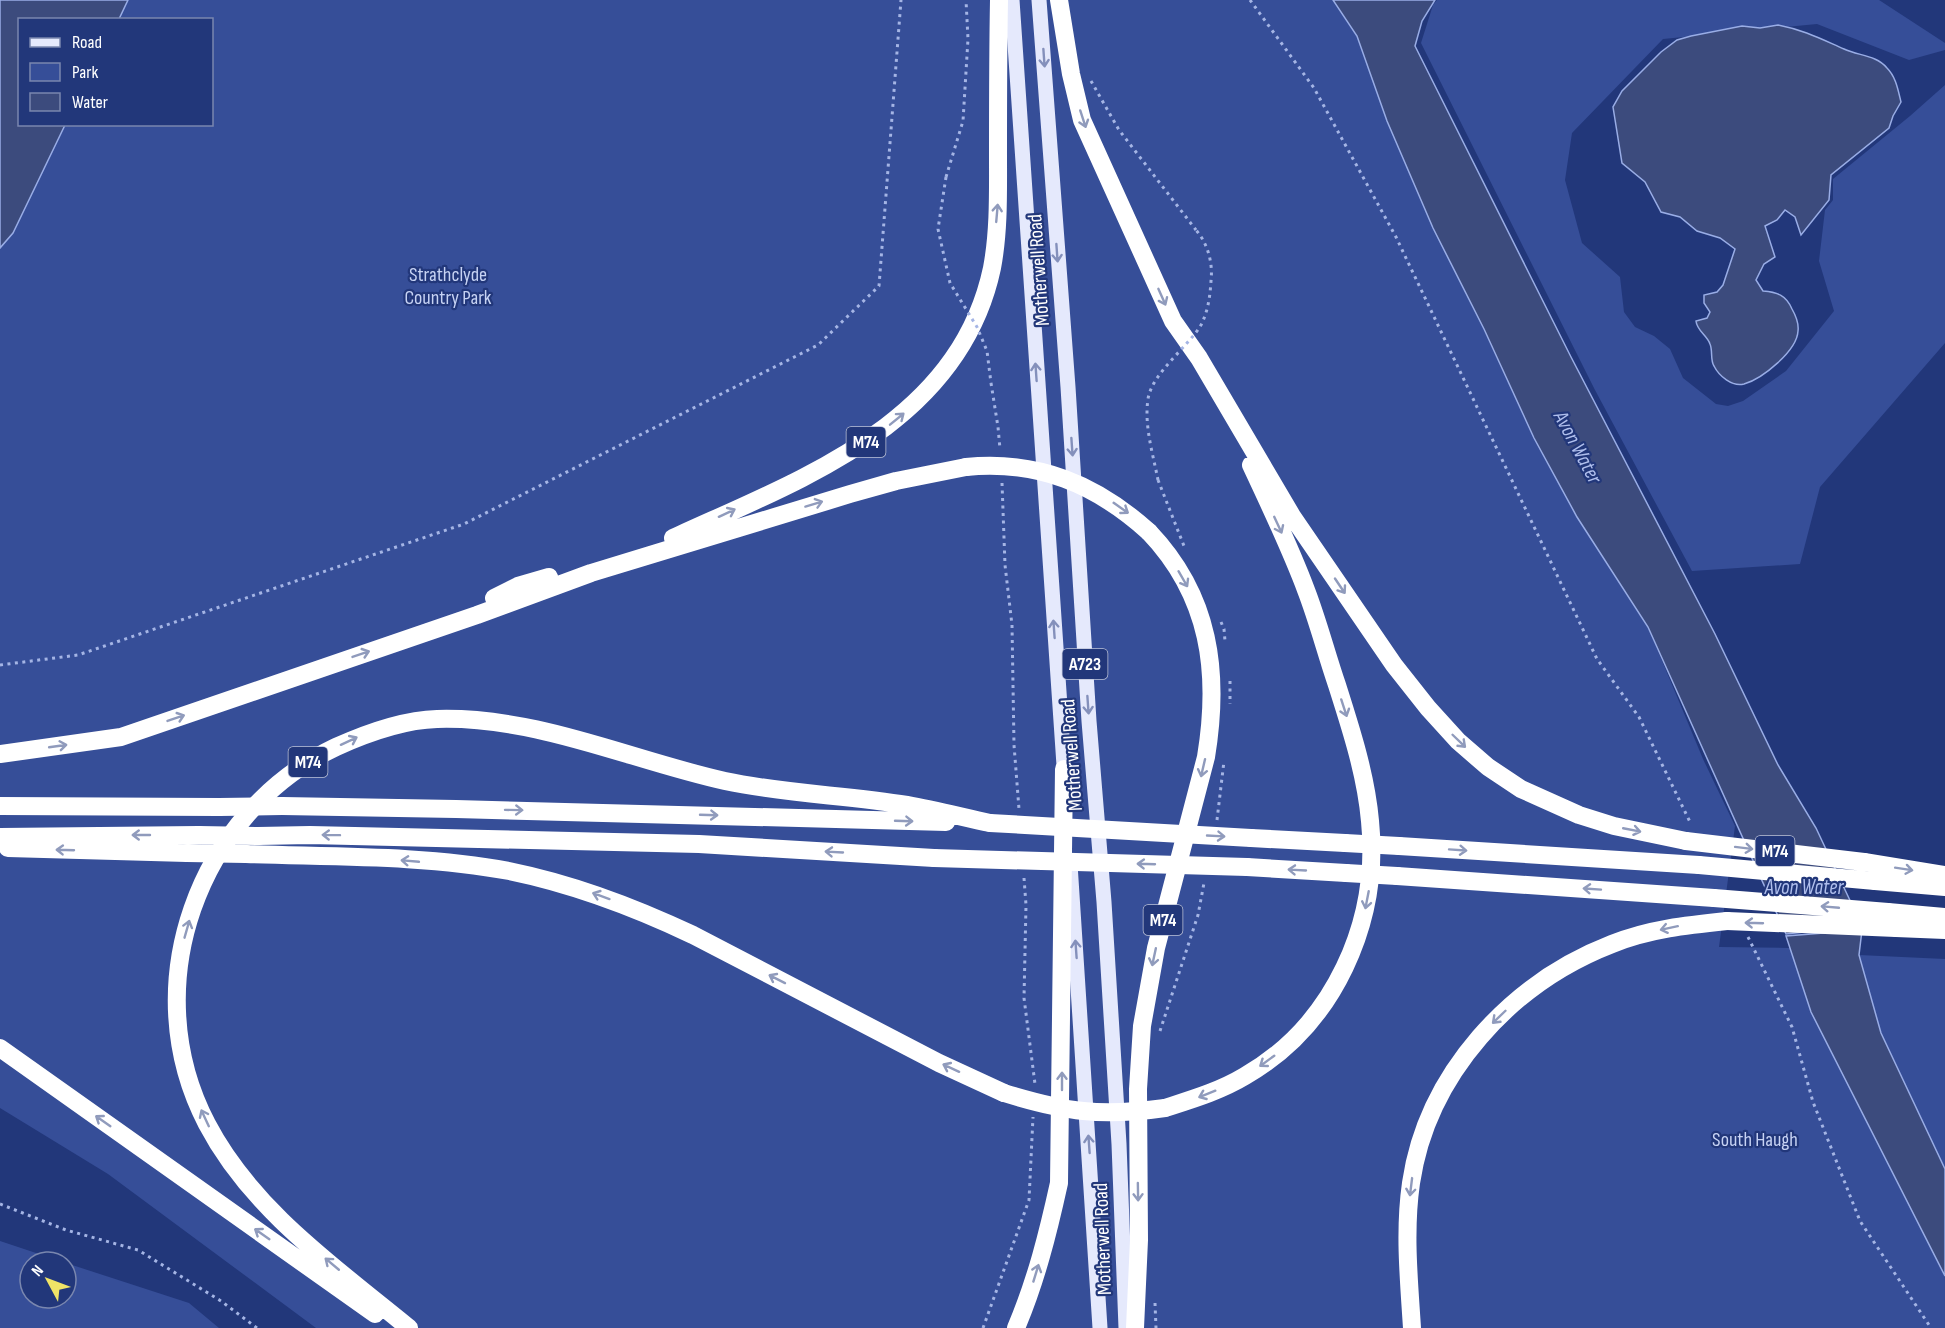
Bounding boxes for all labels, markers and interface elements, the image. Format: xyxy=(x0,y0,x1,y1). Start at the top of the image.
legend xyxy=(18,18,213,126)
text: Road xyxy=(72,32,102,53)
one-way arrow xyxy=(1039,48,1050,68)
text: Park xyxy=(72,62,98,83)
text: Water xyxy=(72,92,108,113)
one-way arrow xyxy=(1078,109,1089,128)
one-way arrow xyxy=(992,204,1003,224)
street label: Motherwell Road xyxy=(1023,213,1055,327)
one-way arrow xyxy=(1052,242,1063,262)
park label: Strathclyde Country Park xyxy=(404,263,492,310)
one-way arrow xyxy=(1157,287,1169,305)
one-way arrow xyxy=(1031,362,1042,382)
water label: Avon Water xyxy=(1548,406,1608,489)
one-way arrow xyxy=(889,412,904,426)
road number: M74 xyxy=(846,427,886,457)
one-way arrow xyxy=(1066,437,1077,457)
one-way arrow xyxy=(804,498,823,509)
one-way arrow xyxy=(1112,502,1128,514)
one-way arrow xyxy=(717,507,735,519)
one-way arrow xyxy=(1273,515,1284,533)
one-way arrow xyxy=(1177,570,1189,587)
one-way arrow xyxy=(1334,578,1346,594)
one-way arrow xyxy=(1048,620,1059,639)
one-way arrow xyxy=(351,648,370,659)
road number: A723 xyxy=(1062,649,1108,679)
one-way arrow xyxy=(1083,694,1094,714)
street label: Motherwell Road xyxy=(1056,698,1088,812)
one-way arrow xyxy=(1339,698,1350,717)
one-way arrow xyxy=(167,711,185,722)
one-way arrow xyxy=(340,734,358,746)
one-way arrow xyxy=(1451,734,1466,748)
one-way arrow xyxy=(48,740,67,751)
road number: M74 xyxy=(288,747,328,777)
one-way arrow xyxy=(1197,758,1209,777)
one-way arrow xyxy=(504,804,524,816)
one-way arrow xyxy=(699,809,719,821)
one-way arrow xyxy=(894,815,914,826)
one-way arrow xyxy=(1622,825,1641,836)
one-way arrow xyxy=(131,829,151,841)
one-way arrow xyxy=(322,830,342,841)
one-way arrow xyxy=(1206,830,1226,841)
road number: M74 xyxy=(1756,836,1794,866)
one-way arrow xyxy=(1734,843,1754,854)
one-way arrow xyxy=(56,844,76,856)
one-way arrow xyxy=(1447,844,1467,855)
one-way arrow xyxy=(824,846,844,857)
one-way arrow xyxy=(400,855,420,866)
one-way arrow xyxy=(1137,858,1157,870)
one-way arrow xyxy=(1287,864,1307,875)
one-way arrow xyxy=(1894,864,1914,875)
water label: Avon Water xyxy=(1764,875,1844,900)
one-way arrow xyxy=(1583,884,1603,895)
one-way arrow xyxy=(1361,889,1372,909)
one-way arrow xyxy=(592,890,611,901)
one-way arrow xyxy=(1820,901,1840,912)
road number: M74 xyxy=(1144,905,1182,935)
one-way arrow xyxy=(1744,917,1764,928)
one-way arrow xyxy=(182,920,193,939)
one-way arrow xyxy=(1660,923,1679,935)
one-way arrow xyxy=(1071,940,1082,960)
one-way arrow xyxy=(1148,946,1159,966)
one-way arrow xyxy=(769,973,787,984)
one-way arrow xyxy=(1492,1009,1507,1023)
one-way arrow xyxy=(1259,1055,1275,1068)
one-way arrow xyxy=(942,1062,960,1074)
one-way arrow xyxy=(1056,1072,1068,1092)
one-way arrow xyxy=(1198,1089,1217,1100)
one-way arrow xyxy=(198,1110,210,1128)
one-way arrow xyxy=(96,1115,112,1127)
park label: South Haugh xyxy=(1712,1128,1798,1152)
one-way arrow xyxy=(1083,1134,1094,1154)
one-way arrow xyxy=(1406,1176,1417,1196)
one-way arrow xyxy=(1132,1182,1144,1202)
street label: Motherwell Road xyxy=(1089,1183,1117,1295)
one-way arrow xyxy=(255,1228,271,1240)
north arrow xyxy=(18,1250,78,1310)
one-way arrow xyxy=(324,1257,340,1270)
text: N xyxy=(28,1262,48,1281)
one-way arrow xyxy=(1031,1264,1042,1283)

